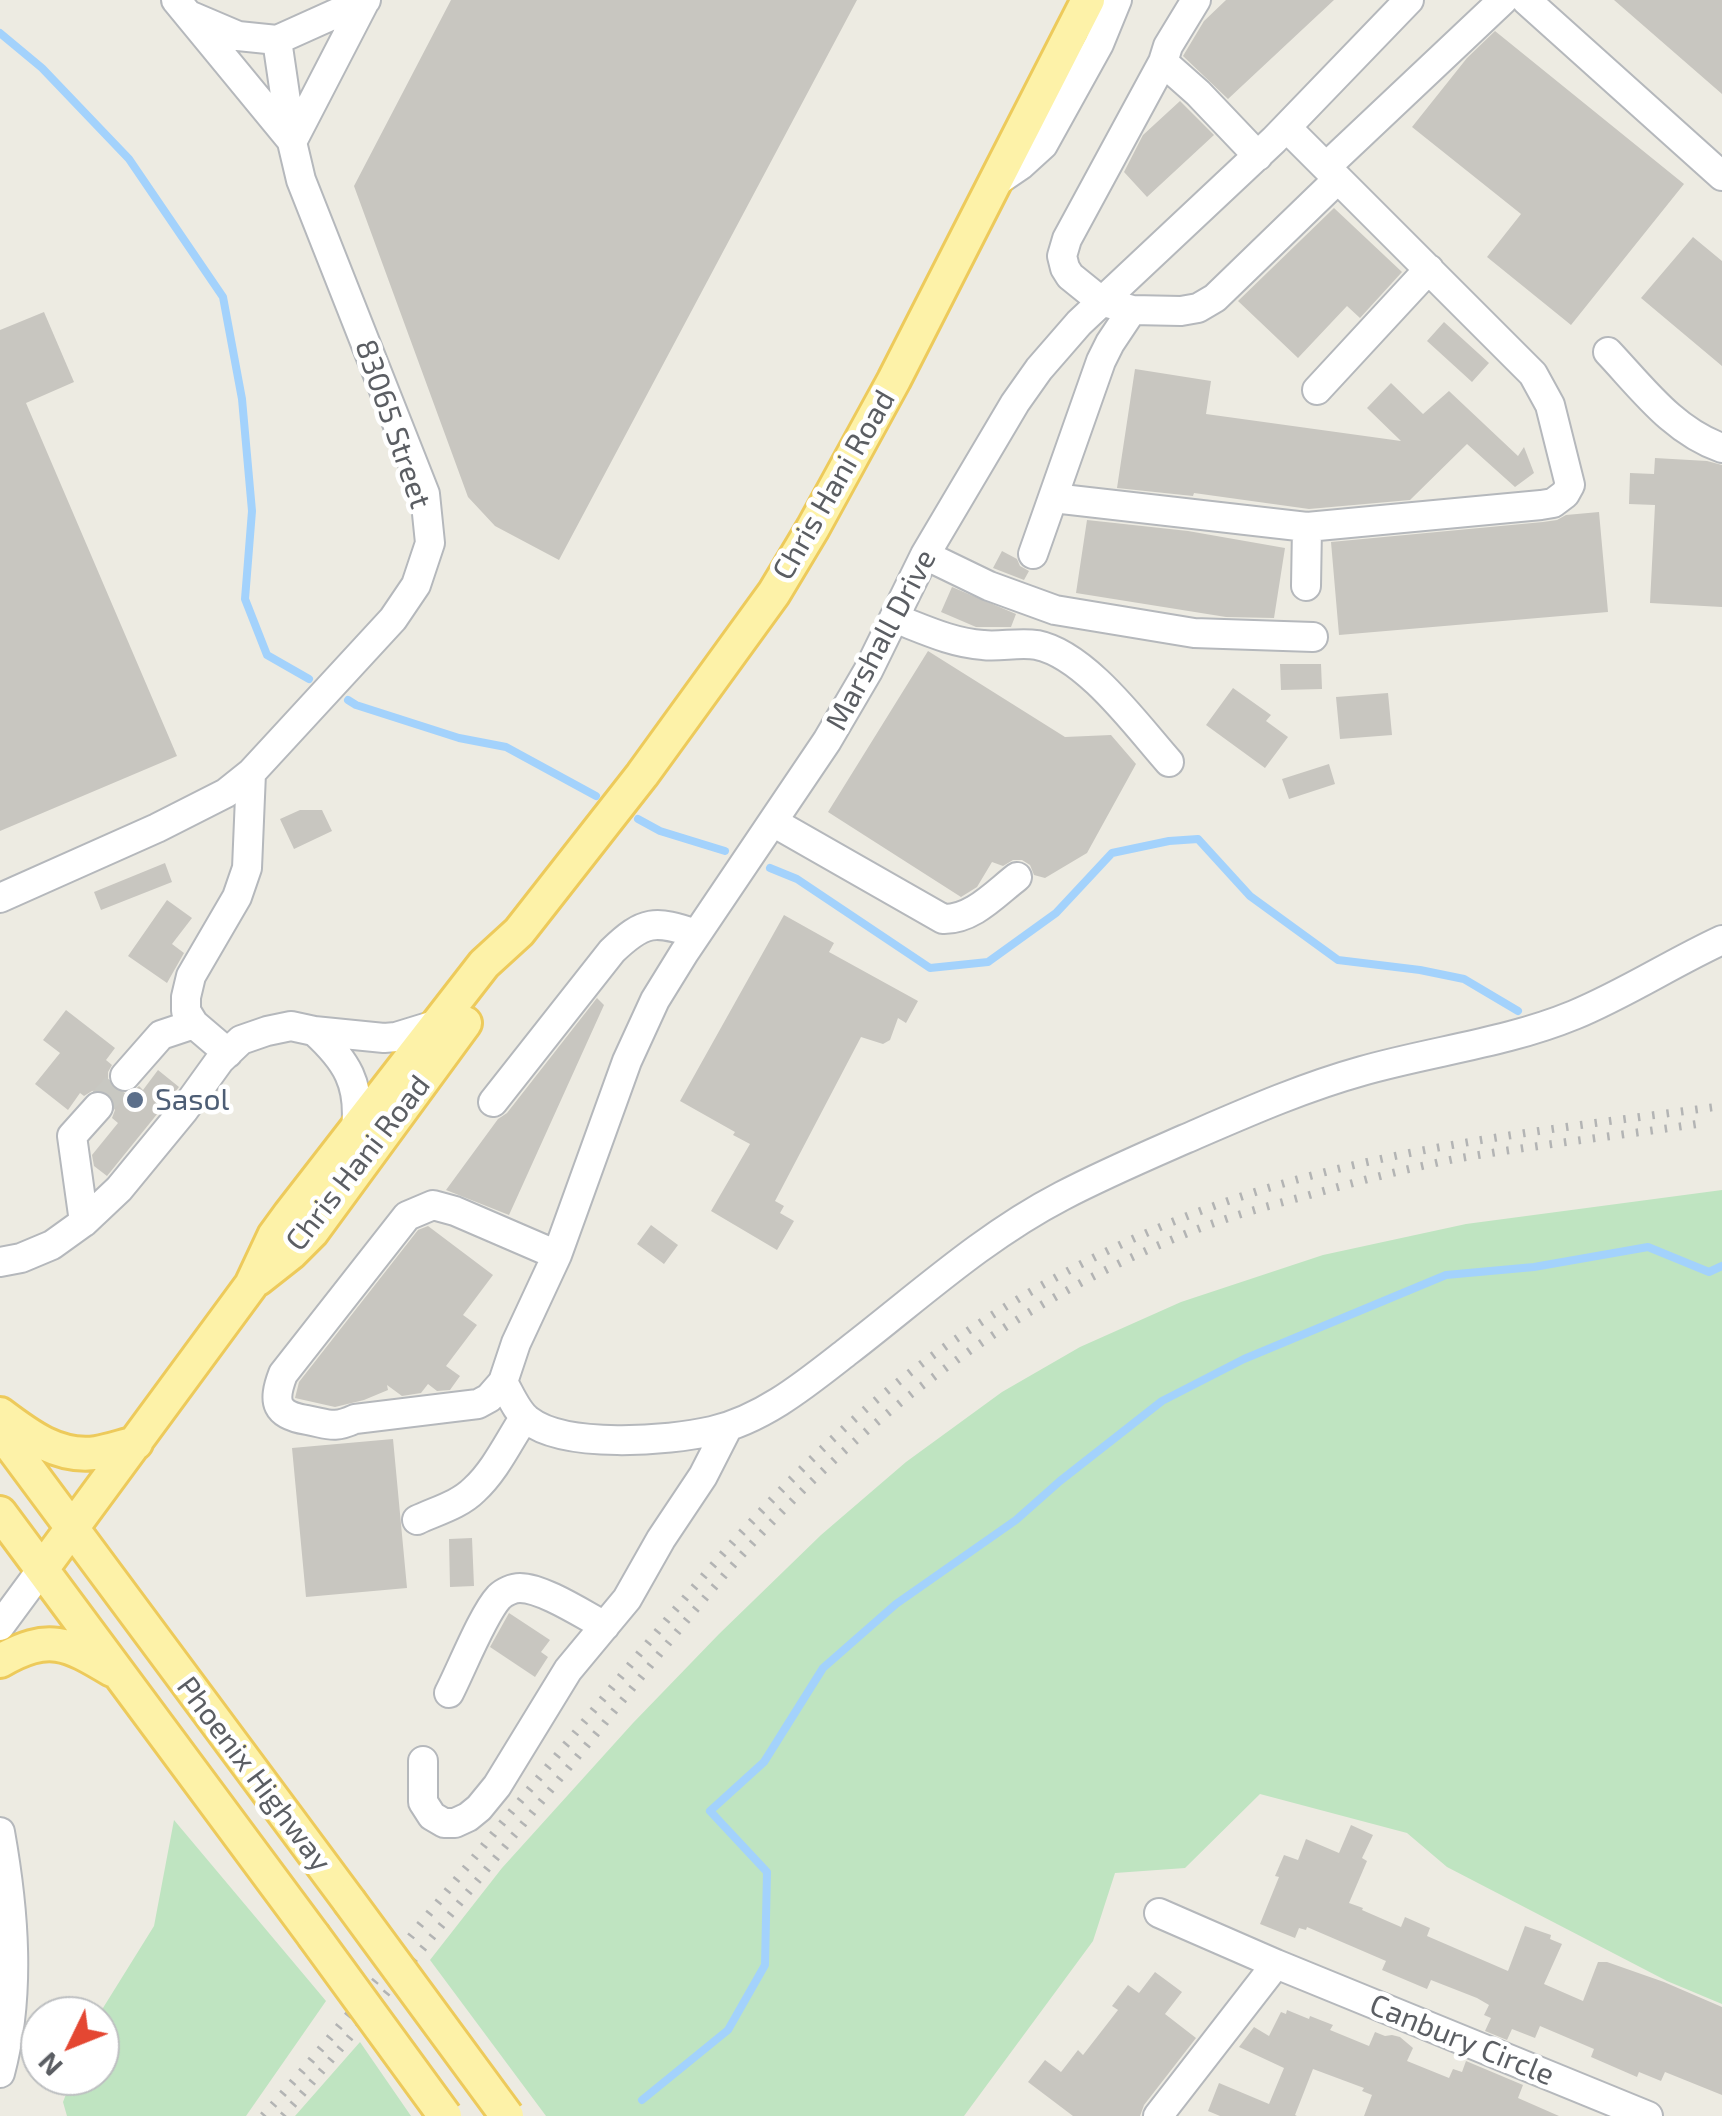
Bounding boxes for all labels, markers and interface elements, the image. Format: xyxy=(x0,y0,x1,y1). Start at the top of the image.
street label: 83065 Street xyxy=(347,335,439,513)
street label: Chris Hani Road xyxy=(765,384,903,586)
street label: Marshall Drive xyxy=(818,543,944,737)
street label: Chris Hani Road xyxy=(278,1068,438,1258)
place label: Sasol xyxy=(155,1082,229,1118)
marker: Sasol xyxy=(124,1089,146,1111)
street label: Phoenix Highway xyxy=(169,1670,339,1878)
street label: Canbury Circle xyxy=(1365,1987,1559,2093)
north arrow xyxy=(20,1996,120,2096)
text: N xyxy=(30,2046,69,2084)

